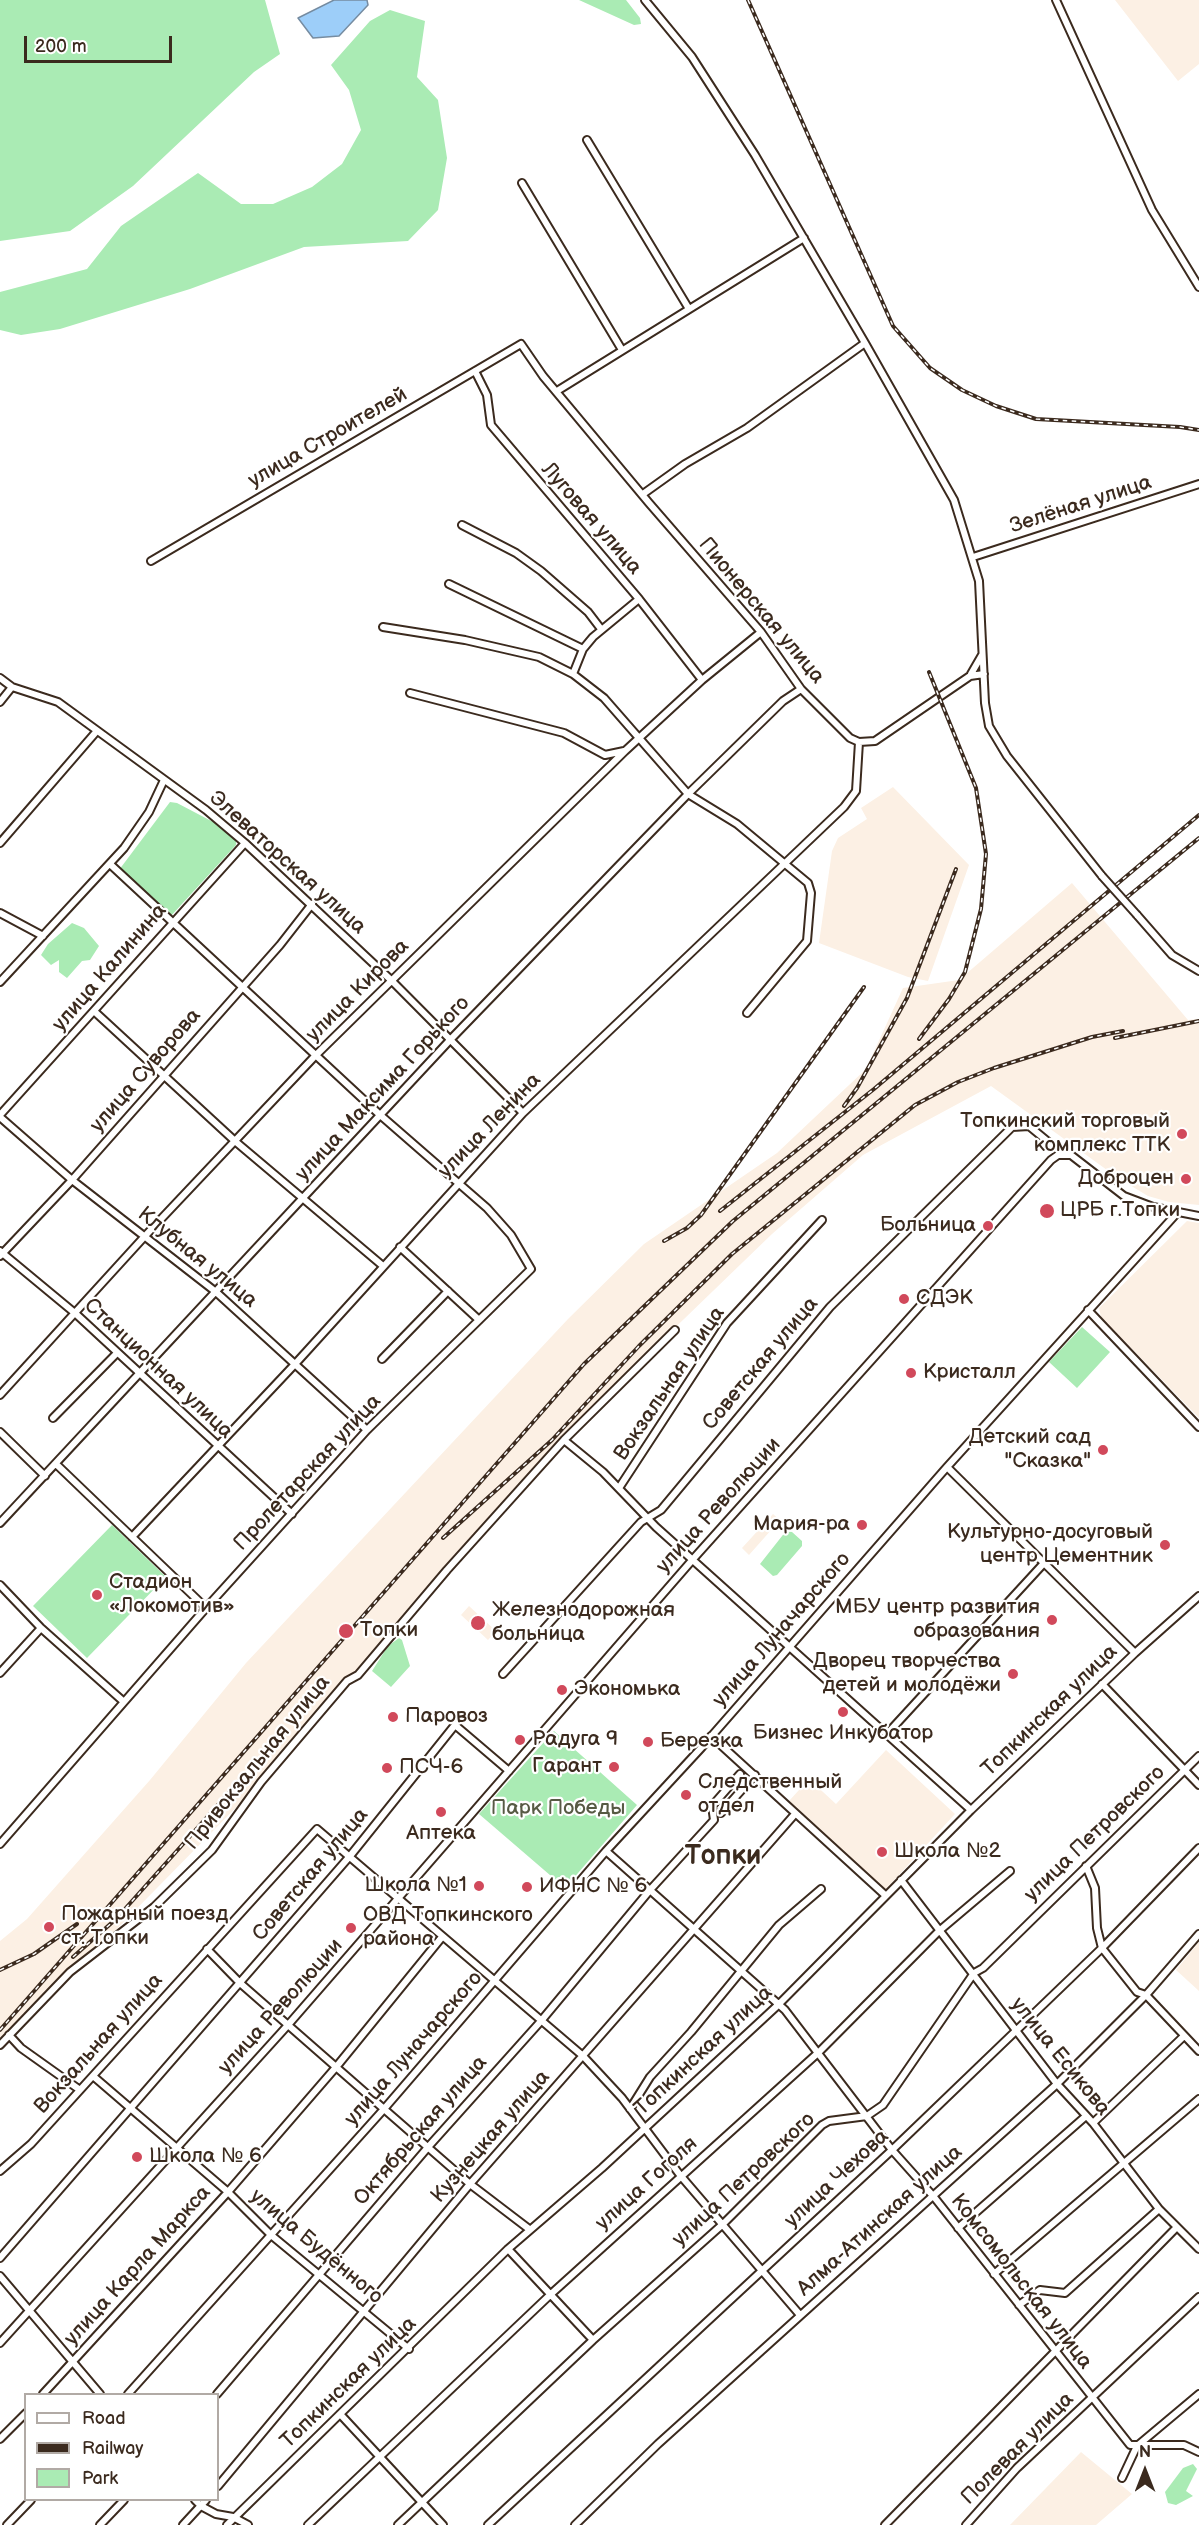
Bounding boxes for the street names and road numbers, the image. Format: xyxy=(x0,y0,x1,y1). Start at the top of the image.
street label: улица Строителей xyxy=(244,382,412,494)
street label: Луговая улица xyxy=(535,458,647,580)
street label: Зелёная улица xyxy=(1007,470,1155,540)
street label: Пионерская улица xyxy=(693,533,829,689)
street label: Элеваторская улица xyxy=(203,786,371,940)
street label: улица Калинина xyxy=(48,899,172,1037)
street label: улица Кирова xyxy=(301,934,415,1048)
street label: улица Максима Горького xyxy=(291,991,475,1187)
street label: улица Суворова xyxy=(85,1004,207,1138)
street label: улица Ленина xyxy=(433,1068,547,1184)
street label: Клубная улица xyxy=(132,1202,262,1314)
street label: Советская улица xyxy=(698,1292,824,1436)
street label: Станционная улица xyxy=(78,1293,238,1445)
street label: Вокзальная улица xyxy=(609,1302,731,1466)
street label: Пролетарская улица xyxy=(229,1390,387,1556)
street label: улица Революции xyxy=(651,1433,787,1579)
street label: улица Луначарского xyxy=(708,1547,856,1713)
street label: Топкинская улица xyxy=(977,1640,1123,1782)
street label: Привокзальная улица xyxy=(180,1671,336,1855)
street label: улица Петровского xyxy=(1020,1761,1170,1907)
street label: Советская улица xyxy=(248,1803,374,1947)
street label: улица Революции xyxy=(213,1934,349,2080)
street label: улица Луначарского xyxy=(340,1966,488,2132)
street label: Вокзальная улица xyxy=(29,1969,169,2119)
street label: Топкинская улица xyxy=(630,1981,778,2121)
street label: улица Есикова xyxy=(1005,1993,1115,2121)
street label: Октябрьская улица xyxy=(349,2051,493,2211)
street label: Кузнецкая улица xyxy=(426,2065,556,2209)
street label: улица Петровского xyxy=(668,2108,820,2252)
street label: улица Чехова xyxy=(780,2124,894,2234)
street label: улица Гоголя xyxy=(591,2132,703,2236)
street label: Алма-Атинская улица xyxy=(792,2140,968,2302)
street label: улица Карла Маркса xyxy=(59,2181,217,2351)
street label: улица Будённого xyxy=(244,2184,388,2310)
street label: Комсомольская улица xyxy=(945,2189,1097,2375)
street label: Топкинская улица xyxy=(276,2312,422,2454)
street label: Полевая улица xyxy=(956,2387,1080,2511)

